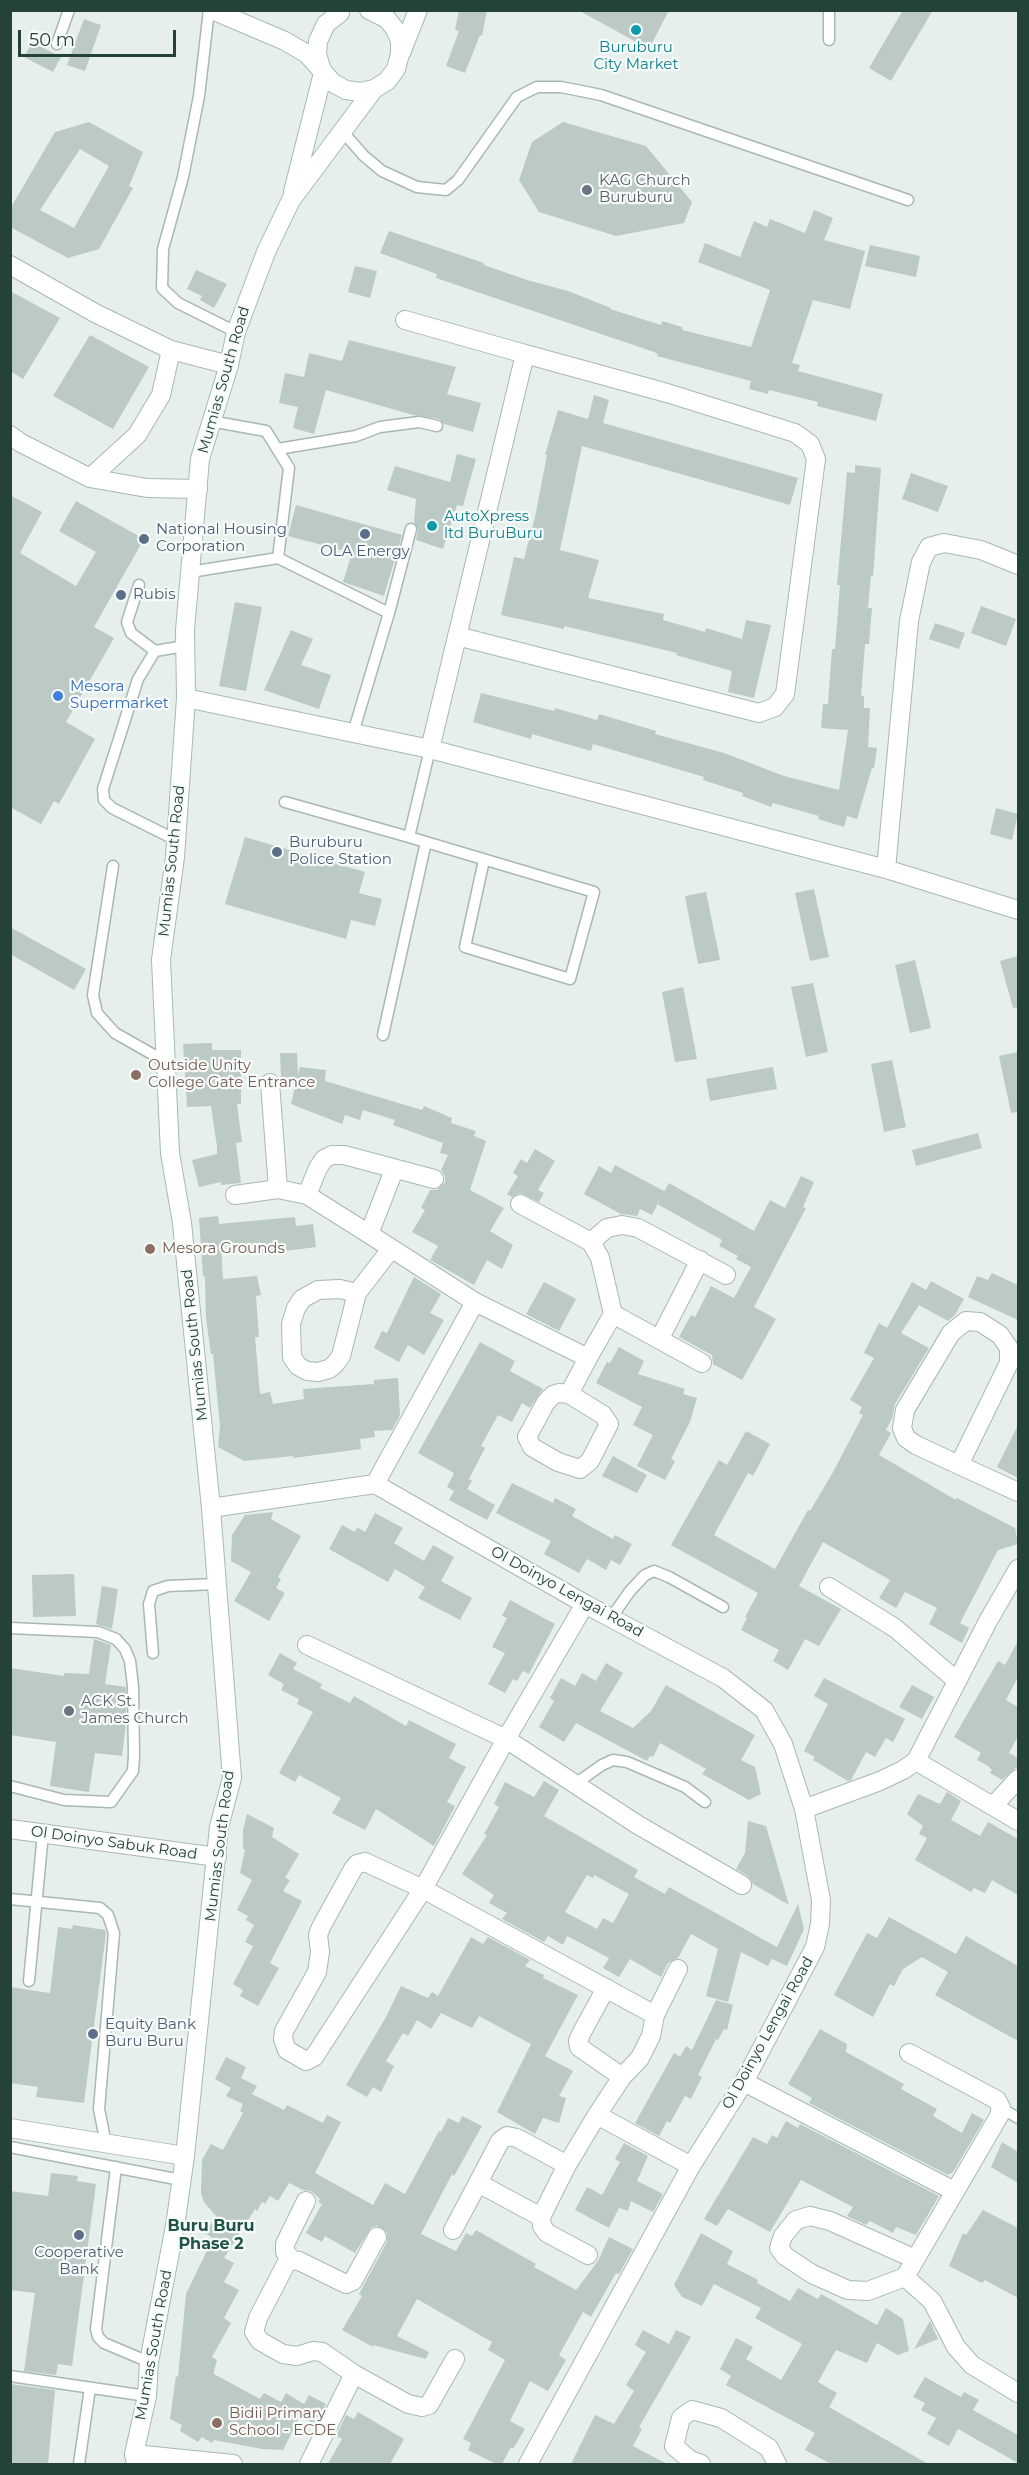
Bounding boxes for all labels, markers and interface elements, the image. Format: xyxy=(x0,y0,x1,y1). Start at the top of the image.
scale bar xyxy=(21,18,178,56)
marker: Buruburu City Market xyxy=(629,23,643,37)
text: 50 m xyxy=(29,29,75,51)
place label: Buruburu City Market xyxy=(593,39,679,74)
place label: KAG Church Buruburu xyxy=(599,172,691,207)
marker: KAG Church Buruburu xyxy=(580,183,594,197)
street label: Mumias South Road xyxy=(194,304,254,456)
place label: AutoXpress ltd BuruBuru xyxy=(444,508,543,543)
marker: AutoXpress ltd BuruBuru xyxy=(425,519,439,533)
place label: National Housing Corporation xyxy=(156,521,287,556)
marker: OLA Energy xyxy=(358,527,372,541)
marker: National Housing Corporation xyxy=(137,532,151,546)
place label: OLA Energy xyxy=(320,543,410,561)
place label: Rubis xyxy=(133,586,175,604)
marker: Rubis xyxy=(114,588,128,602)
place label: Mesora Supermarket xyxy=(70,678,169,713)
marker: Mesora Supermarket xyxy=(51,689,65,703)
street label: Mumias South Road xyxy=(155,784,189,938)
place label: Buruburu Police Station xyxy=(289,834,392,869)
marker: Buruburu Police Station xyxy=(270,845,284,859)
place label: Outside Unity College Gate Entrance xyxy=(148,1057,315,1092)
marker: Outside Unity College Gate Entrance xyxy=(129,1068,143,1082)
place label: Mesora Grounds xyxy=(162,1240,285,1258)
marker: Mesora Grounds xyxy=(143,1242,157,1256)
street label: Mumias South Road xyxy=(178,1268,212,1422)
street label: Ol Doinyo Lengai Road xyxy=(488,1543,646,1641)
place label: ACK St. James Church xyxy=(81,1693,189,1728)
marker: ACK St. James Church xyxy=(62,1704,76,1718)
street label: Mumias South Road xyxy=(202,1769,238,1923)
street label: Ol Doinyo Sabuk Road xyxy=(30,1822,198,1864)
street label: Ol Doinyo Lengai Road xyxy=(719,1954,817,2112)
place label: Equity Bank Buru Buru xyxy=(105,2016,196,2051)
marker: Equity Bank Buru Buru xyxy=(86,2027,100,2041)
district label: Buru Buru Phase 2 xyxy=(168,2216,254,2254)
marker: Cooperative Bank xyxy=(72,2228,86,2242)
place label: Cooperative Bank xyxy=(34,2244,124,2279)
street label: Mumias South Road xyxy=(132,2268,176,2422)
place label: Bidii Primary School - ECDE xyxy=(229,2405,336,2440)
marker: Bidii Primary School - ECDE xyxy=(210,2416,224,2430)

